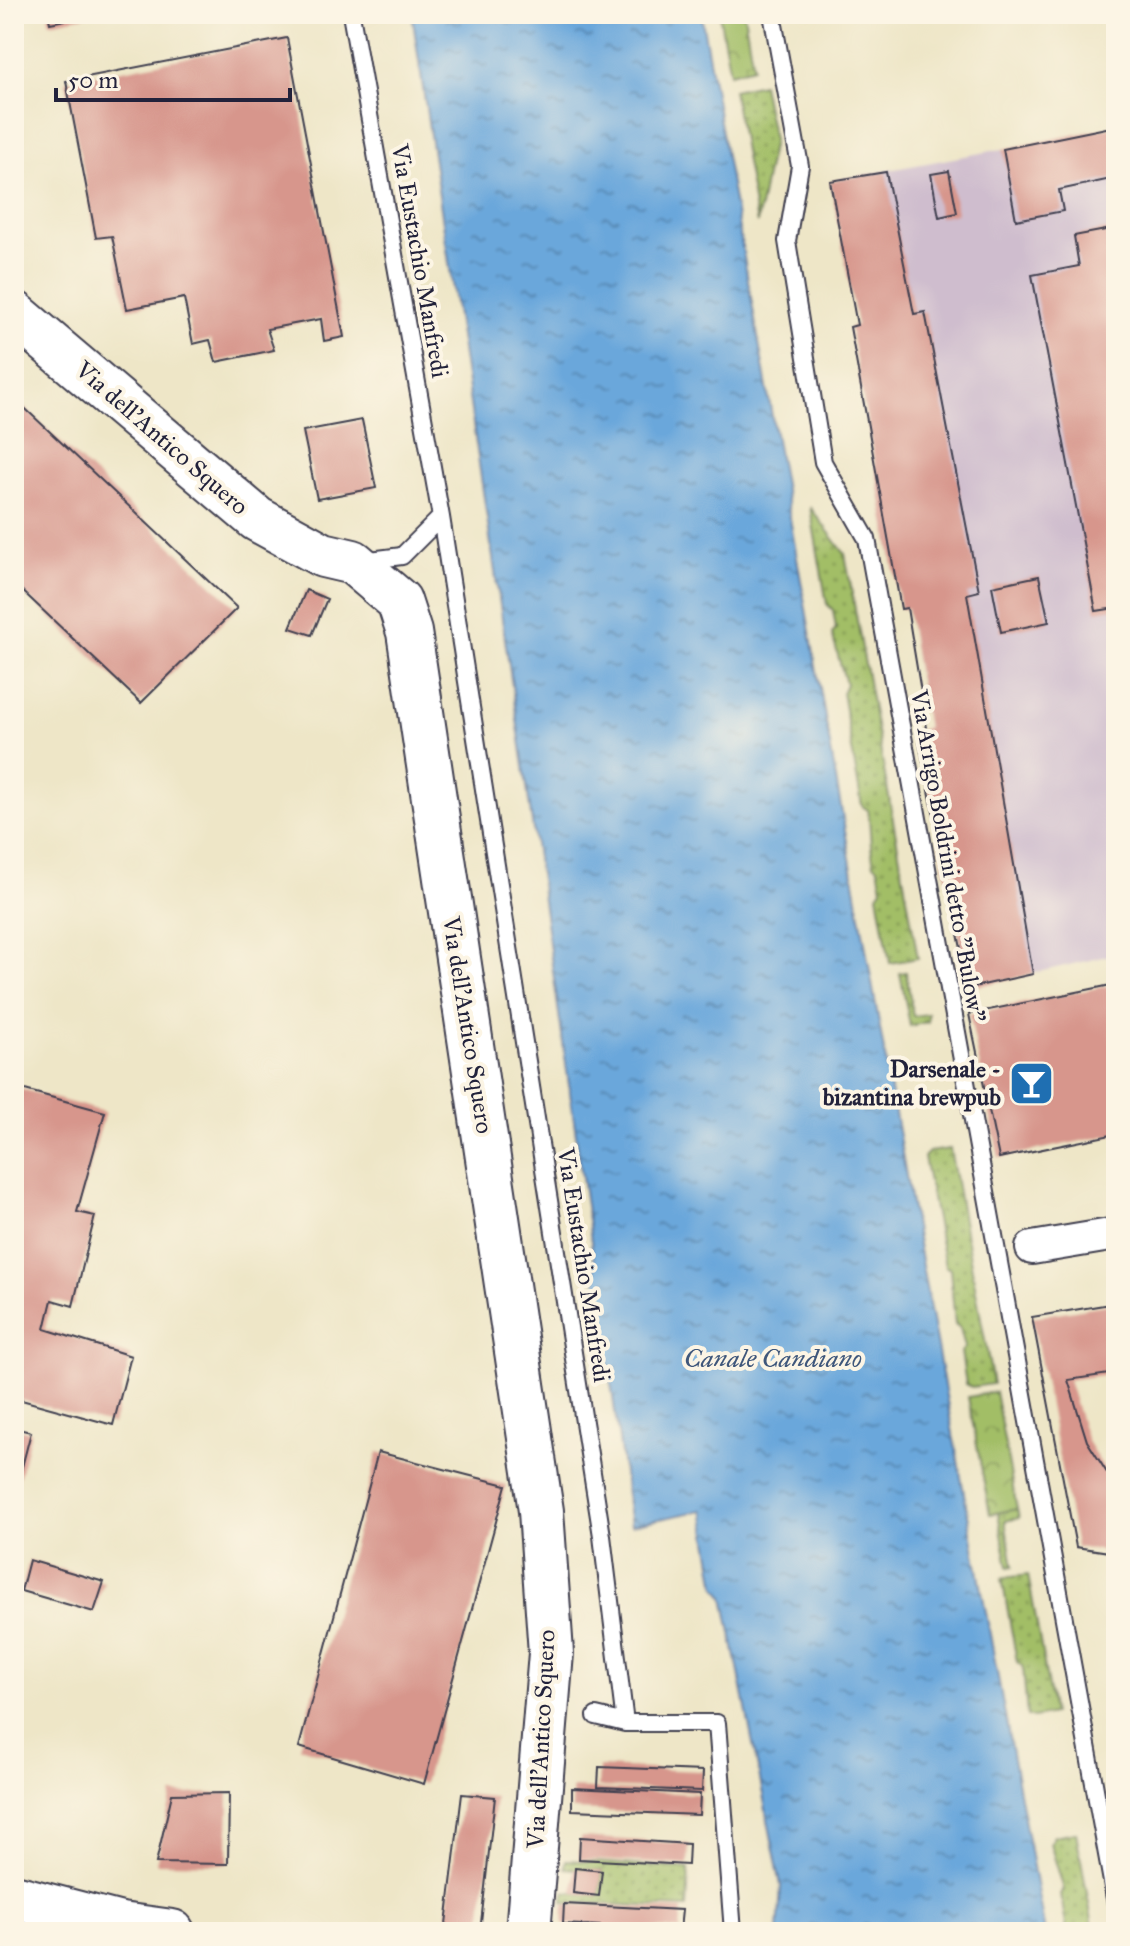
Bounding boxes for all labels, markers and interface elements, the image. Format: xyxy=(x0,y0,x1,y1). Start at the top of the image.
scale bar xyxy=(56,52,290,102)
text: 50 m xyxy=(68,65,118,95)
street label: Via Eustachio Manfredi xyxy=(384,141,455,381)
street label: Via dell'Antico Squero xyxy=(69,354,255,521)
street label: Via Arrigo Boldrini detto "Bulow" xyxy=(904,686,992,1025)
street label: Via dell'Antico Squero xyxy=(436,913,500,1136)
place label: Darsenale - bizantina brewpub xyxy=(822,1054,1001,1112)
bar icon: Darsenale - bizantina brewpub xyxy=(1008,1059,1056,1107)
street label: Via Eustachio Manfredi xyxy=(551,1145,617,1385)
water label: Canale Candiano xyxy=(684,1342,862,1374)
street label: Via dell'Antico Squero xyxy=(520,1629,562,1850)

